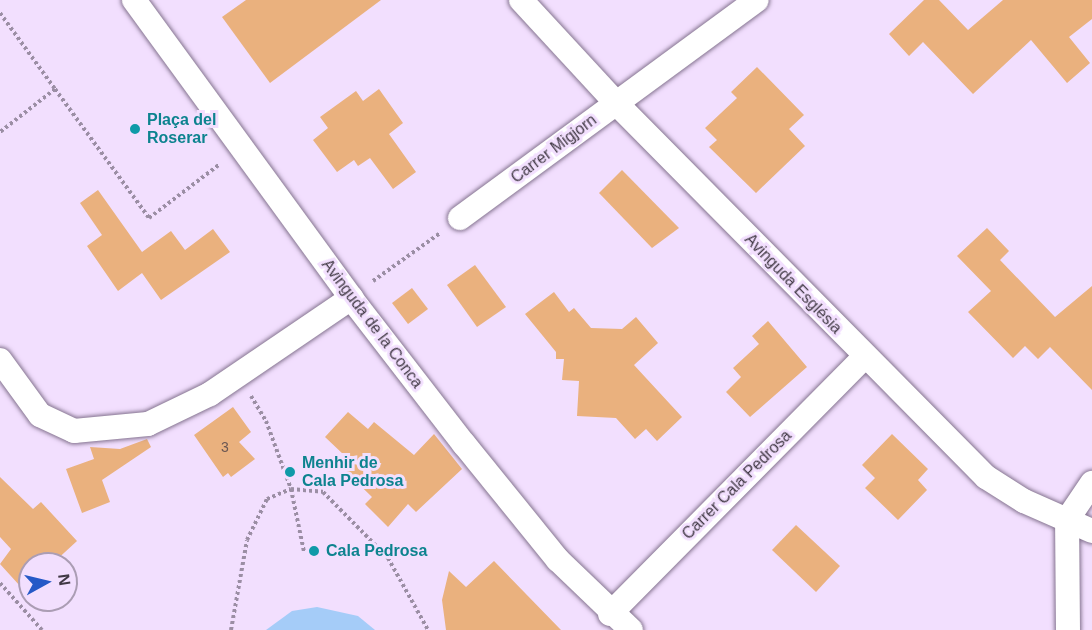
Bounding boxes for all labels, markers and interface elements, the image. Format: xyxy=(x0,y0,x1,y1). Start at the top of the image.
place label: Plaça del Roserar xyxy=(147,110,216,148)
street label: Carrer Migjorn xyxy=(507,111,601,187)
marker: Plaça del Roserar xyxy=(128,122,142,136)
street label: Avinguda Església xyxy=(740,230,846,338)
street label: Avinguda de la Conca xyxy=(317,256,427,392)
street label: Carrer Cala Pedrosa xyxy=(678,426,796,544)
house number: 3 xyxy=(221,439,229,455)
place label: Menhir de Cala Pedrosa xyxy=(302,453,403,491)
marker: Menhir de Cala Pedrosa xyxy=(283,465,297,479)
place label: Cala Pedrosa xyxy=(326,541,427,561)
marker: Cala Pedrosa xyxy=(307,544,321,558)
north arrow xyxy=(18,552,78,612)
text: N xyxy=(55,573,74,587)

